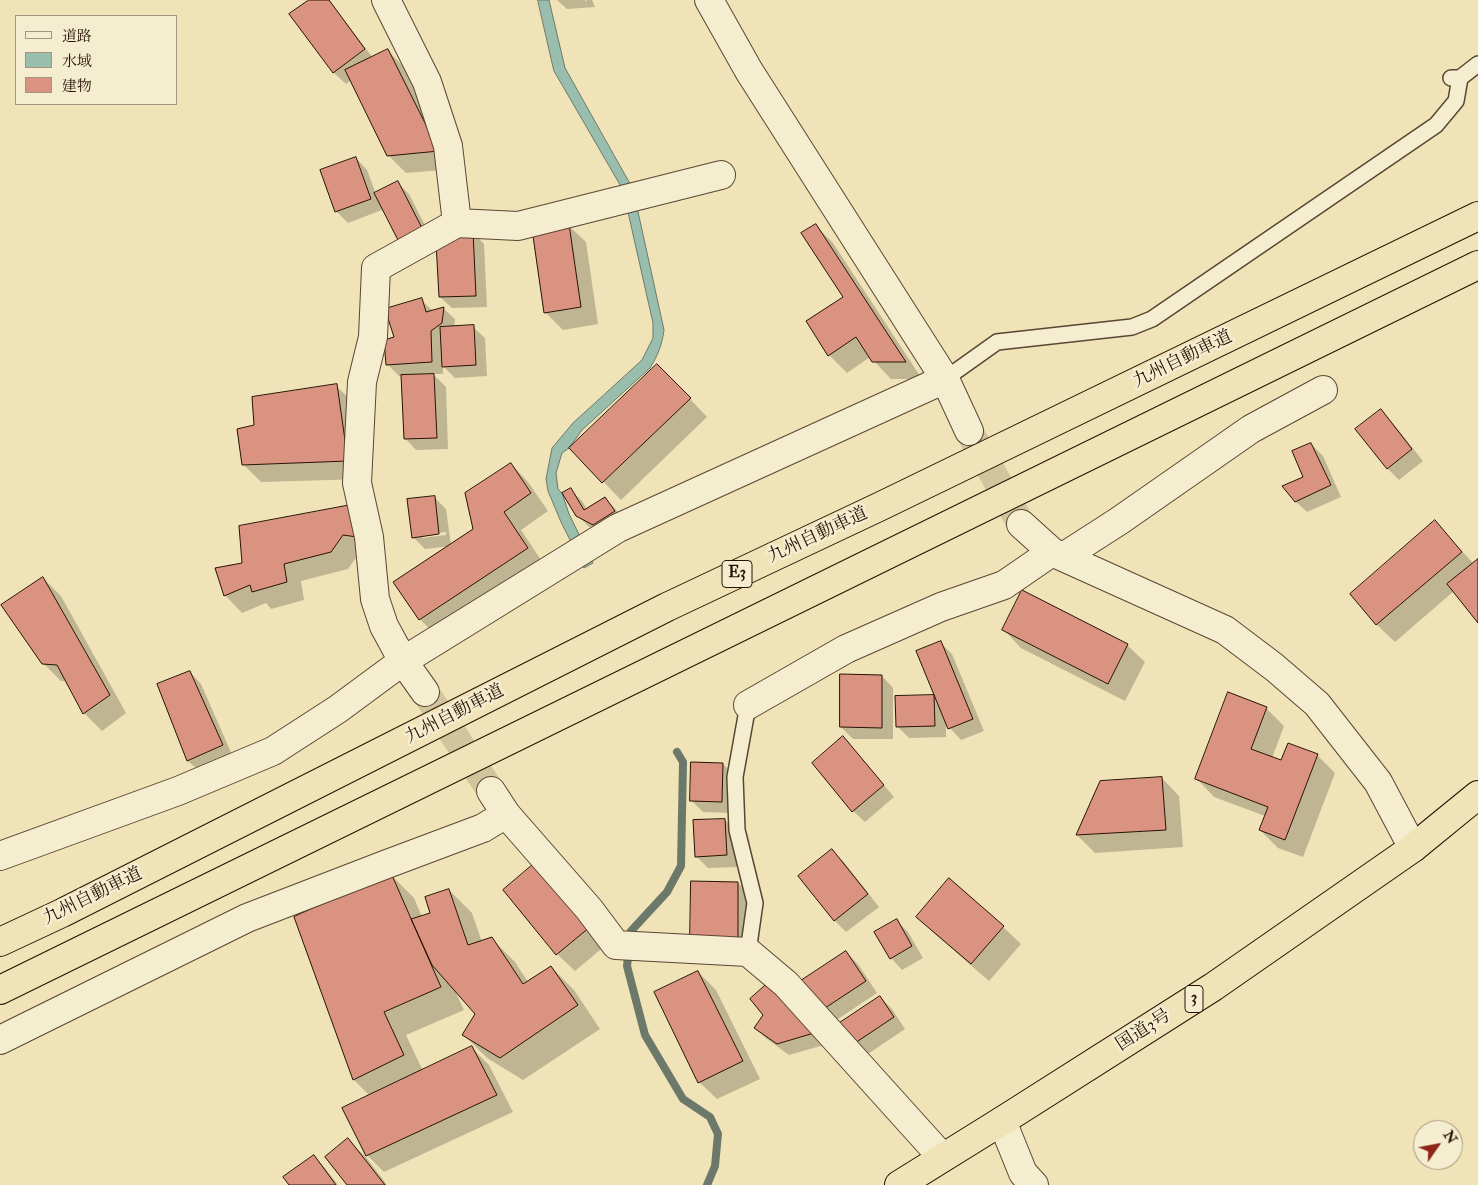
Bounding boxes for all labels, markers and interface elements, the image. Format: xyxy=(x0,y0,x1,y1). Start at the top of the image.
legend xyxy=(15,15,178,105)
text: 道路 xyxy=(62,27,92,46)
text: 水域 xyxy=(62,52,92,71)
text: 建物 xyxy=(62,77,92,96)
street label: 九州自動車道 xyxy=(1130,327,1236,393)
street label: 九州自動車道 xyxy=(764,503,872,569)
road number: E3 xyxy=(722,560,752,588)
street label: 九州自動車道 xyxy=(402,681,508,749)
street label: 九州自動車道 xyxy=(40,864,146,930)
road number: 3 xyxy=(1185,986,1203,1012)
street label: 国道3号 xyxy=(1113,1005,1175,1057)
north arrow xyxy=(1413,1120,1463,1170)
text: N xyxy=(1440,1127,1461,1147)

